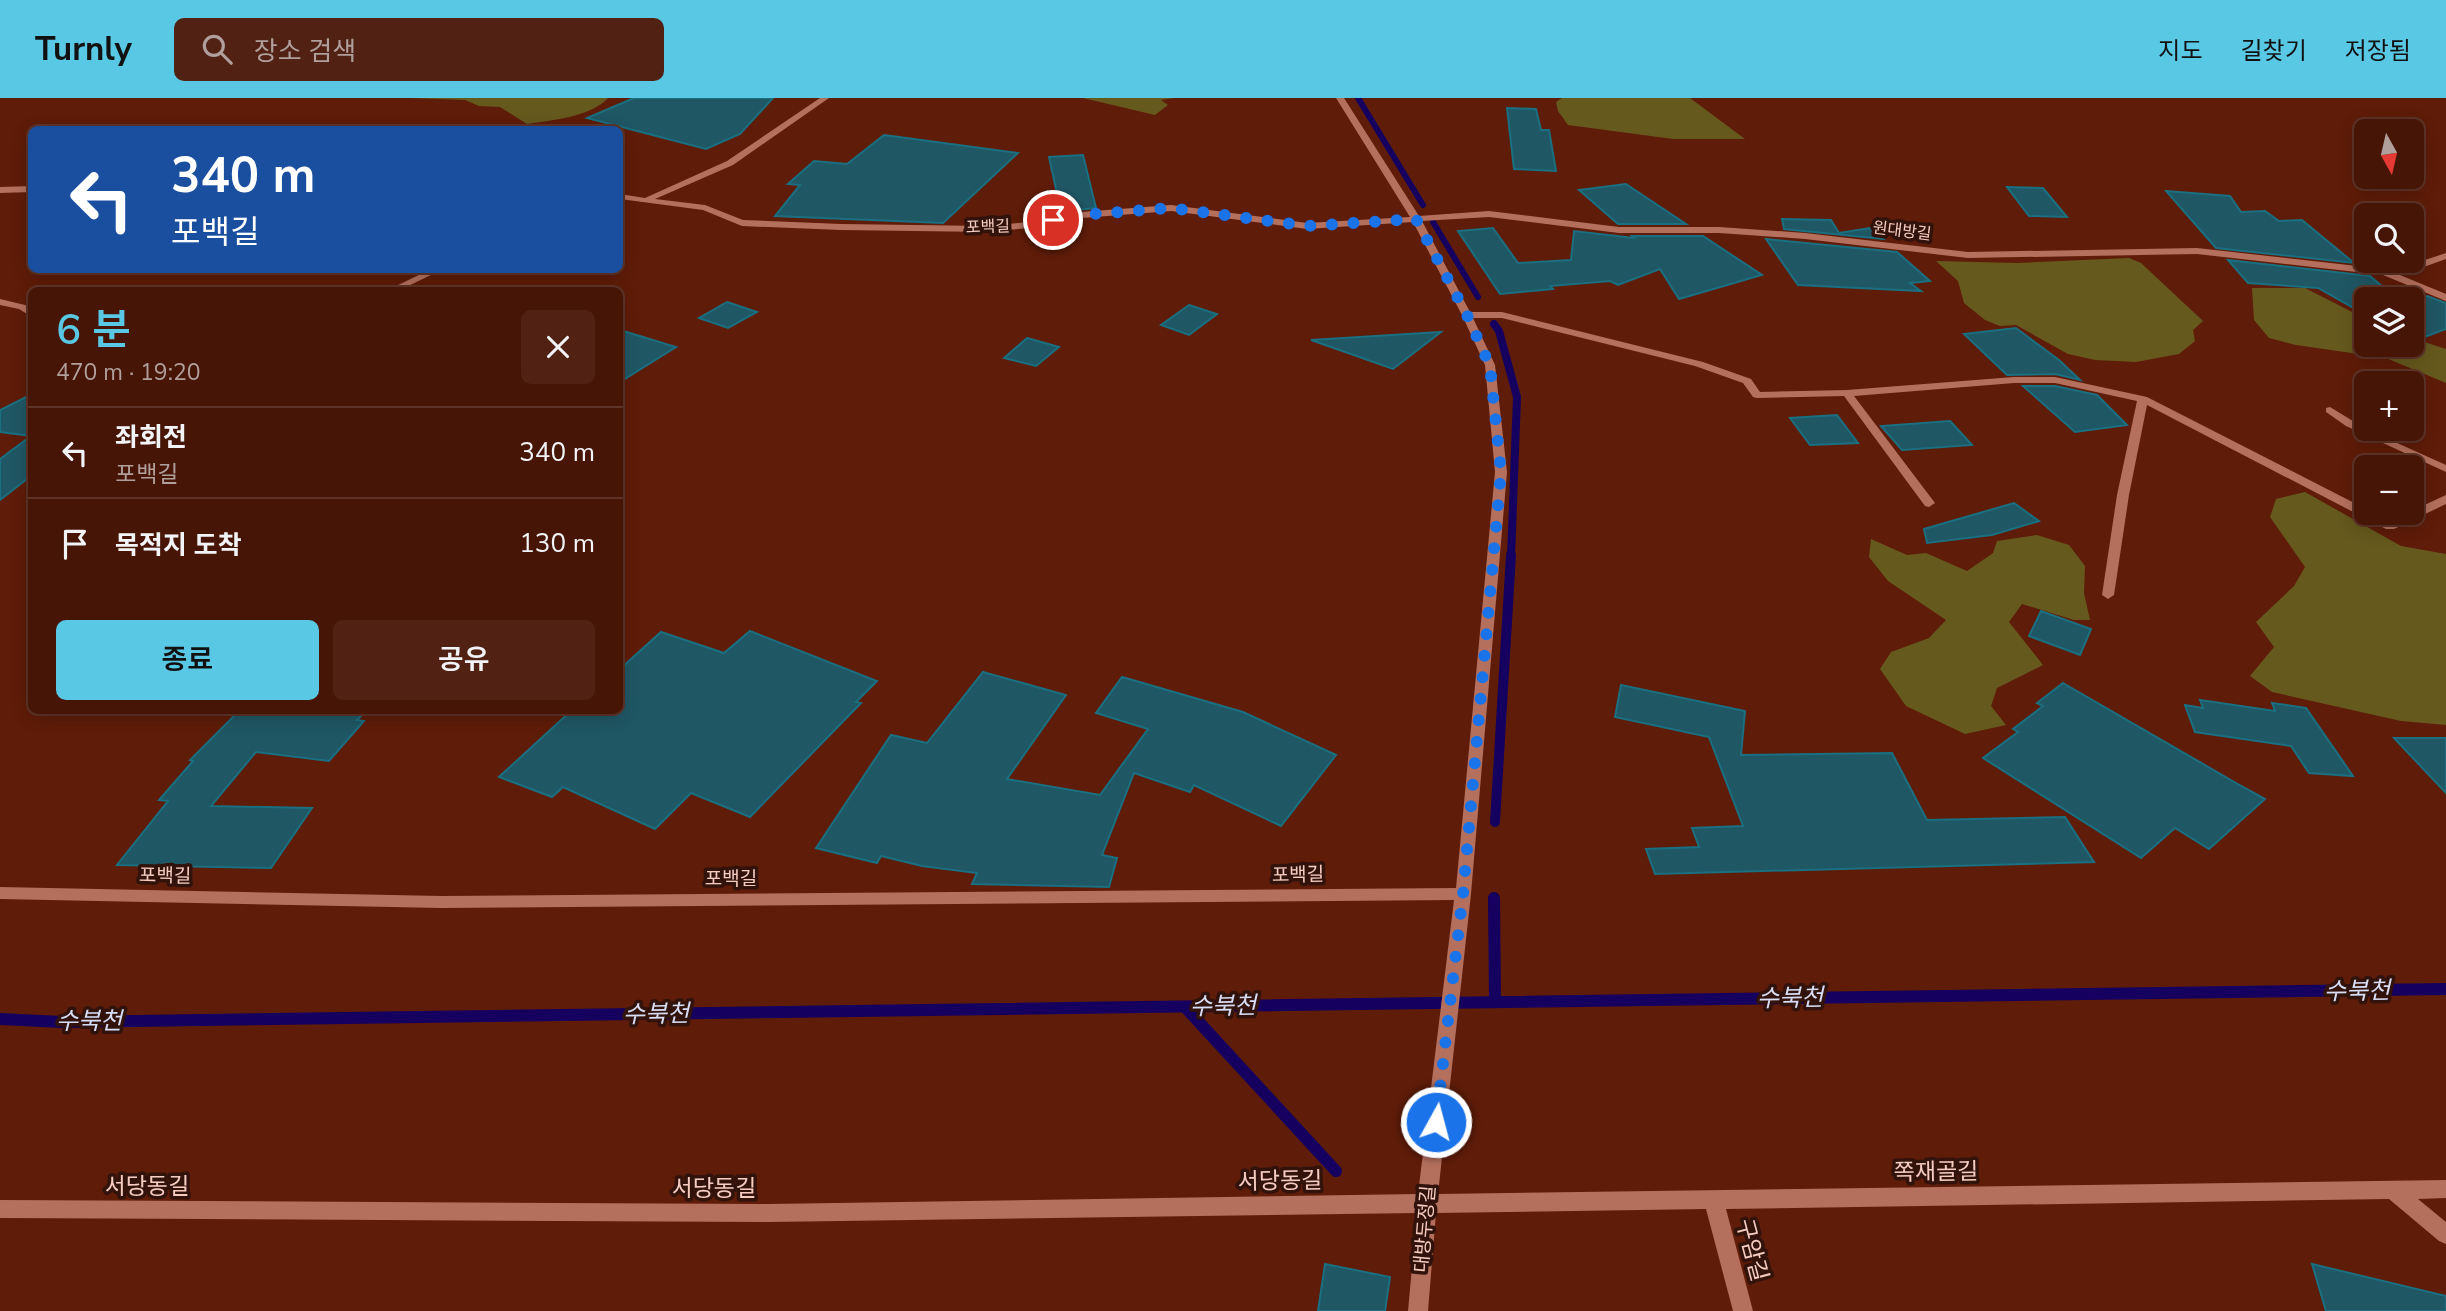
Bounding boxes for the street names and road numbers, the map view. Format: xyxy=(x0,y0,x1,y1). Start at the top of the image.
street label: 포백길 xyxy=(966,215,1010,239)
street label: 원대방길 xyxy=(1871,216,1933,246)
street label: 포백길 xyxy=(1272,862,1324,888)
street label: 포백길 xyxy=(139,863,191,889)
street label: 포백길 xyxy=(705,866,757,892)
street label: 쪽재골길 xyxy=(1893,1156,1979,1188)
street label: 서당동길 xyxy=(1237,1165,1323,1197)
street label: 서당동길 xyxy=(105,1171,189,1202)
street label: 서당동길 xyxy=(672,1173,756,1204)
street label: 대방두정길 xyxy=(1408,1184,1442,1274)
street label: 구암길 xyxy=(1729,1215,1775,1285)

